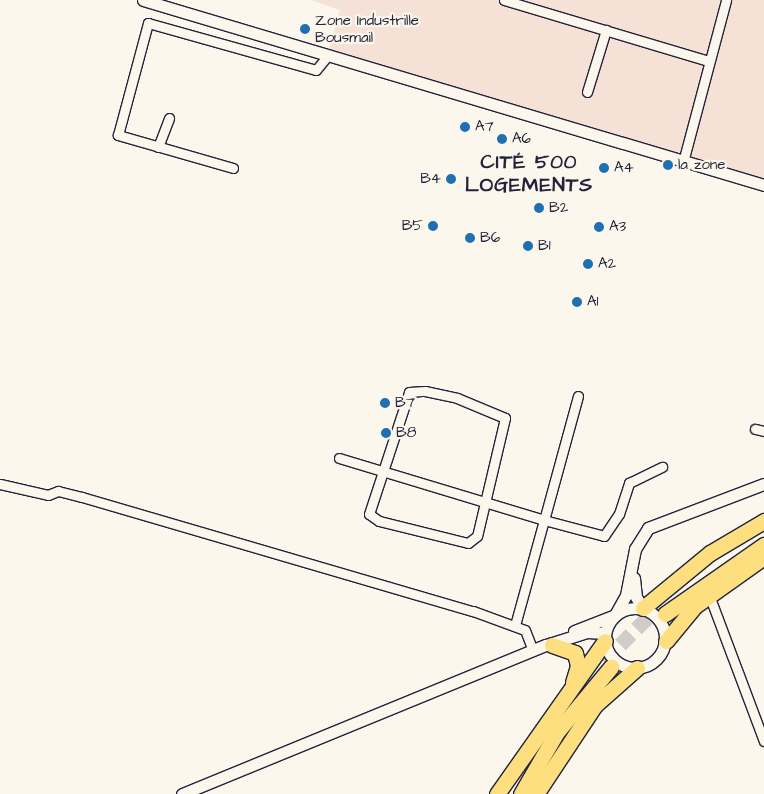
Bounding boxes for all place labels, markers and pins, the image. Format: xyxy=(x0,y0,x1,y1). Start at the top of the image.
place label: Zone Industrille Bousmail xyxy=(315,11,419,46)
marker: Zone Industrille Bousmail xyxy=(299,23,311,35)
place label: A7 xyxy=(475,118,494,136)
marker: A7 xyxy=(459,121,471,133)
place label: A6 xyxy=(512,130,531,148)
marker: A6 xyxy=(496,133,508,145)
place label: la zone xyxy=(678,156,725,174)
place label: A4 xyxy=(614,159,634,177)
marker: la zone xyxy=(662,159,674,171)
marker: A4 xyxy=(598,162,610,174)
place label: B4 xyxy=(420,170,441,188)
marker: B4 xyxy=(445,173,457,185)
place label: B2 xyxy=(549,199,568,217)
marker: B2 xyxy=(533,202,545,214)
place label: B5 xyxy=(402,217,423,235)
place label: A3 xyxy=(609,218,626,236)
marker: B5 xyxy=(427,220,439,232)
marker: A3 xyxy=(593,221,605,233)
place label: B6 xyxy=(480,229,500,247)
marker: B6 xyxy=(464,232,476,244)
place label: B1 xyxy=(538,237,551,255)
marker: B1 xyxy=(522,240,534,252)
place label: A2 xyxy=(598,255,616,273)
marker: A2 xyxy=(582,258,594,270)
place label: A1 xyxy=(587,293,599,311)
marker: A1 xyxy=(571,296,583,308)
place label: B7 xyxy=(395,394,415,412)
marker: B7 xyxy=(379,397,391,409)
place label: B8 xyxy=(396,424,416,442)
marker: B8 xyxy=(380,427,392,439)

